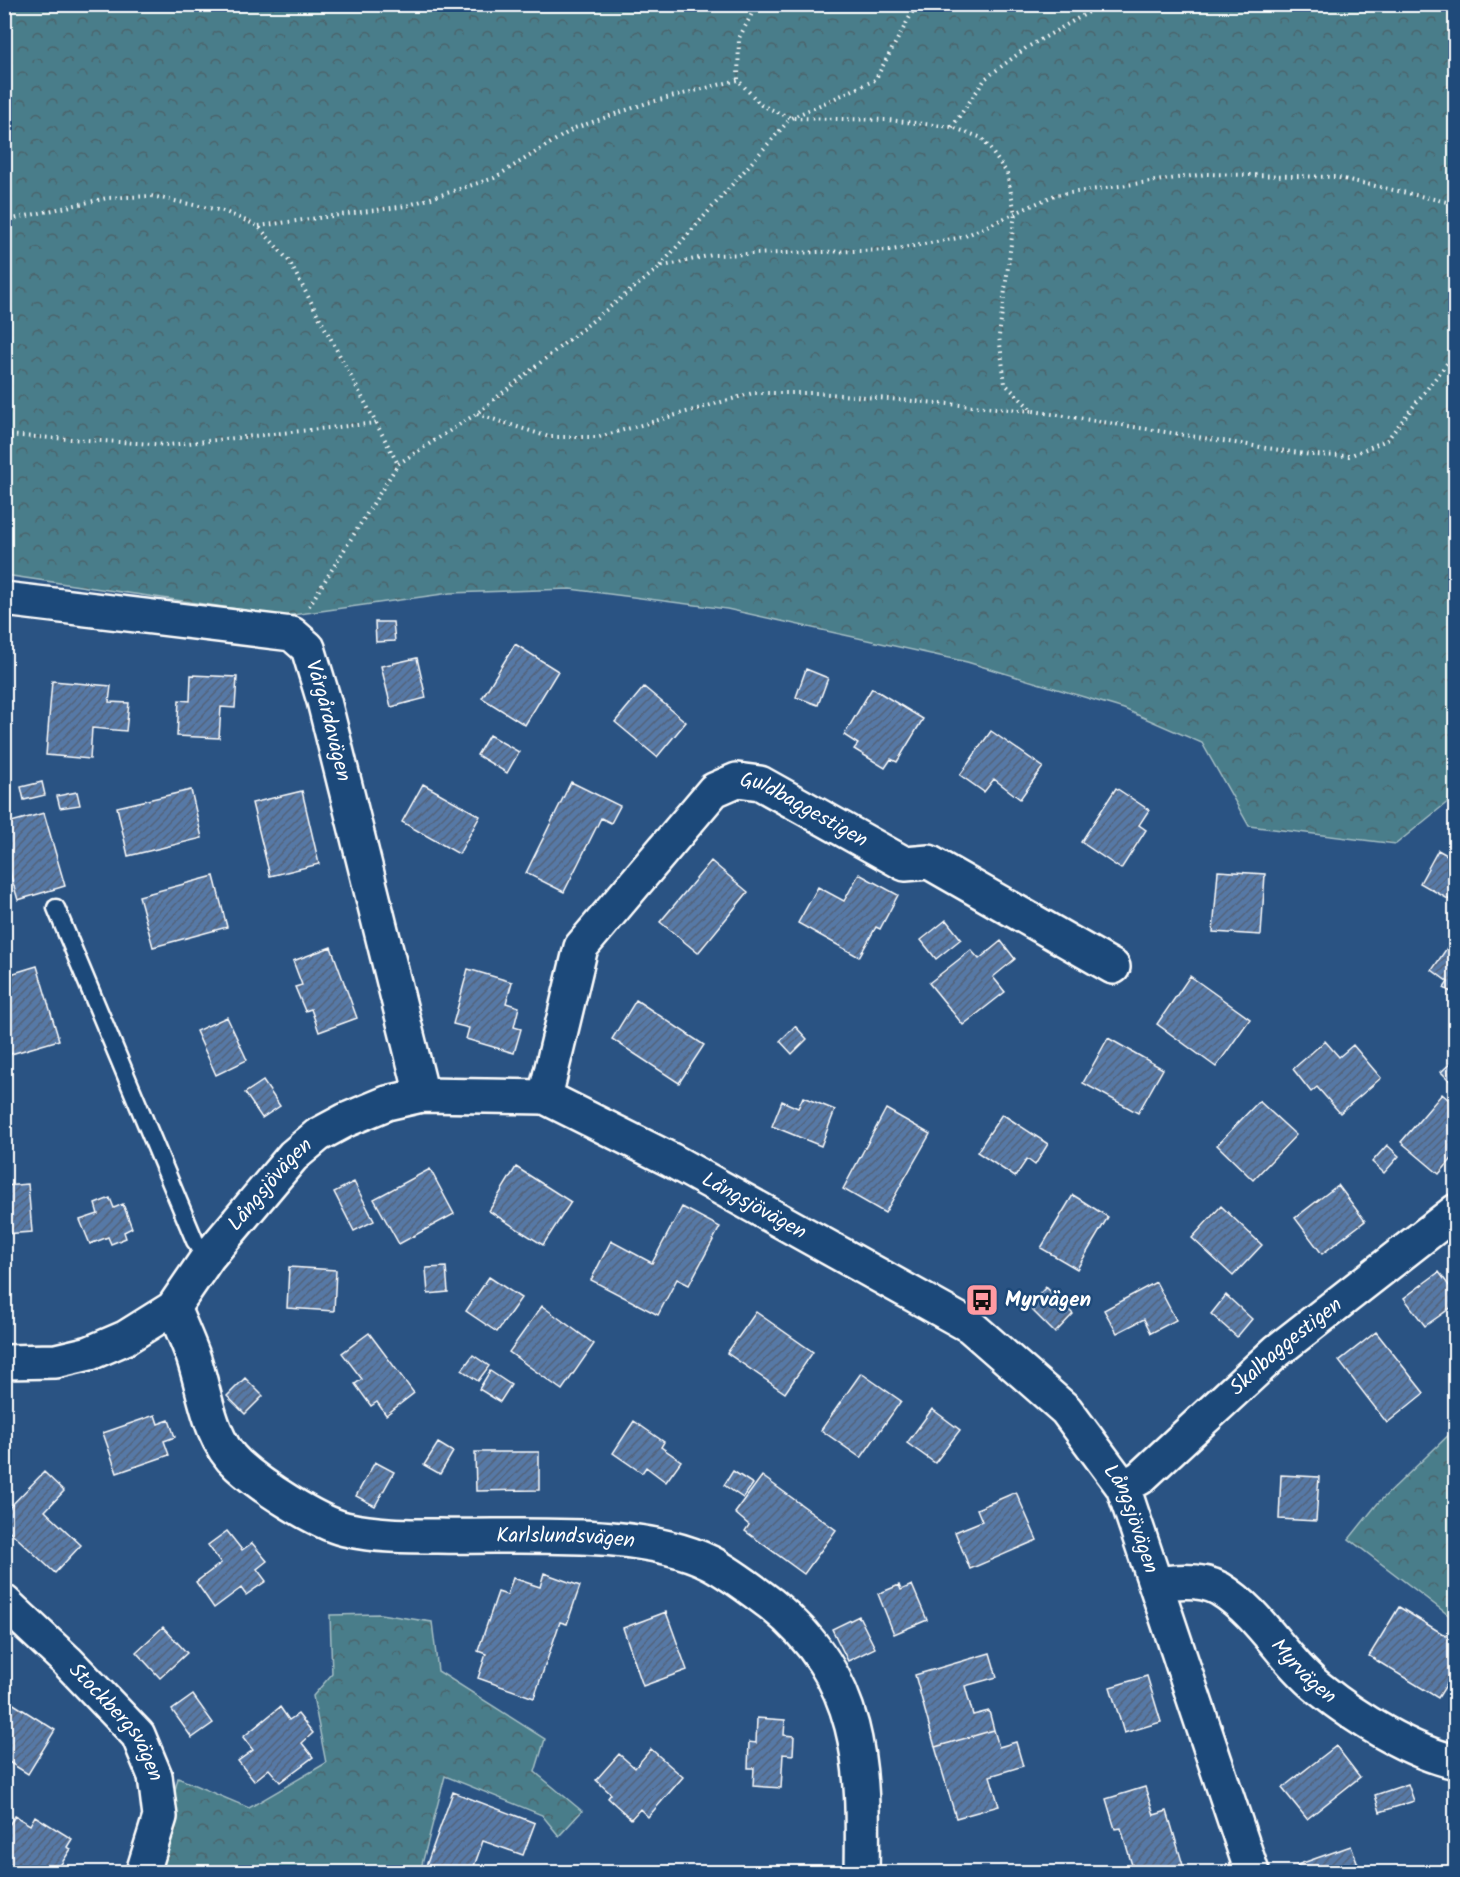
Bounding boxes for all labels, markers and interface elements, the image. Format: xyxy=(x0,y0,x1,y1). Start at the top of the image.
street label: Vårgårdavägen xyxy=(296,656,360,785)
street label: Guldbaggestigen xyxy=(738,764,874,857)
street label: Långsjövägen xyxy=(220,1130,320,1239)
street label: Långsjövägen xyxy=(695,1164,813,1249)
bus stop icon: Myrvägen xyxy=(964,1282,1000,1318)
place label: Myrvägen xyxy=(1005,1284,1091,1317)
street label: Skalbaggestigen xyxy=(1222,1289,1350,1404)
street label: Långsjövägen xyxy=(1095,1457,1167,1578)
street label: Karlslundsvägen xyxy=(496,1519,637,1558)
street label: Myrvägen xyxy=(1262,1631,1343,1713)
street label: Stockbergsvägen xyxy=(60,1655,172,1787)

